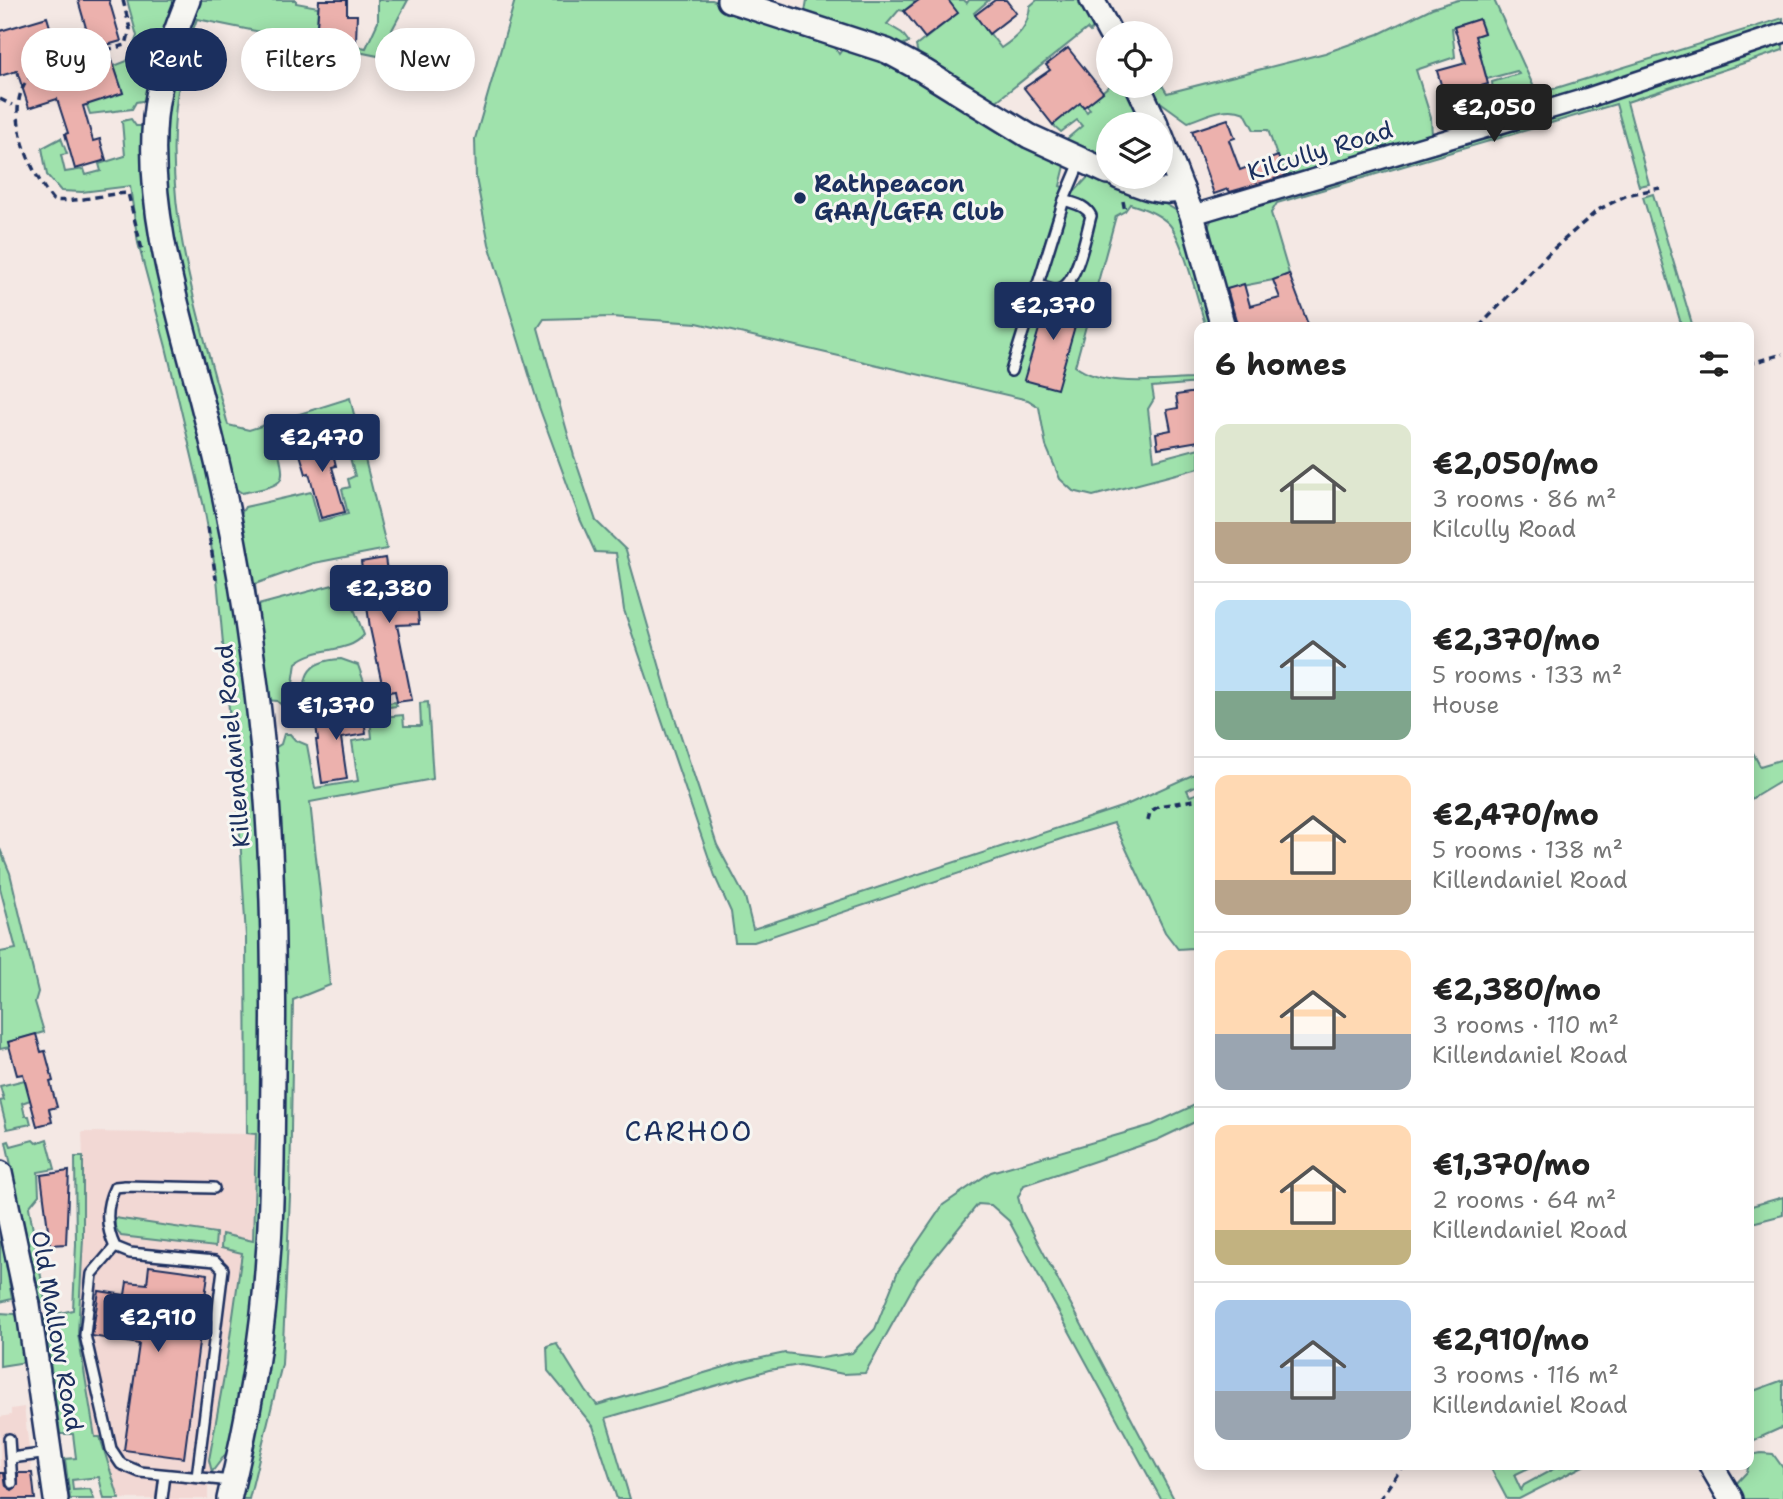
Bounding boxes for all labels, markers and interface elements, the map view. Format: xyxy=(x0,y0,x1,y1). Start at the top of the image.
map controls xyxy=(1096,21,1173,189)
button: locate xyxy=(1096,21,1173,98)
chip: Buy xyxy=(21,28,111,91)
chip: Rent xyxy=(125,28,227,91)
chip: Filters xyxy=(241,28,361,91)
chip: New xyxy=(375,28,475,91)
pin: €2,050 xyxy=(1437,85,1551,144)
text: €2,050 xyxy=(1452,92,1536,122)
button: layers xyxy=(1096,112,1173,189)
street label: Kilcully Road xyxy=(1243,114,1397,188)
place label: Rathpeacon GAA/LGFA Club xyxy=(814,168,1004,228)
marker: Rathpeacon GAA/LGFA Club xyxy=(792,190,808,206)
pin: €2,370 xyxy=(996,282,1110,342)
text: €2,370 xyxy=(1010,290,1096,320)
text: 6 homes xyxy=(1215,344,1347,385)
icon: filters xyxy=(1695,345,1733,383)
pin: €2,470 xyxy=(265,414,379,474)
text: €2,470 xyxy=(280,422,364,452)
text: €2,050/mo xyxy=(1432,443,1599,484)
icon: home xyxy=(1271,452,1355,536)
text: 3 rooms · 86 m² xyxy=(1432,484,1617,514)
text: Kilcully Road xyxy=(1432,514,1576,544)
pin: €2,380 xyxy=(332,566,446,625)
text: €2,380 xyxy=(346,573,432,603)
text: €2,370/mo xyxy=(1432,619,1600,660)
icon: home xyxy=(1271,628,1355,712)
street label: Killendaniel Road xyxy=(208,643,258,849)
text: 5 rooms · 133 m² xyxy=(1432,660,1622,690)
pin: €1,370 xyxy=(279,682,393,742)
text: €1,370 xyxy=(297,690,375,720)
text: House xyxy=(1432,690,1500,720)
text: €2,470/mo xyxy=(1432,794,1599,835)
icon: home xyxy=(1271,803,1355,887)
text: 5 rooms · 138 m² xyxy=(1432,835,1623,865)
text: Killendaniel Road xyxy=(1432,865,1628,895)
text: €2,380/mo xyxy=(1432,969,1601,1010)
icon: home xyxy=(1271,978,1355,1062)
text: 3 rooms · 110 m² xyxy=(1432,1010,1619,1040)
text: Killendaniel Road xyxy=(1432,1040,1628,1070)
district label: CARHOO xyxy=(625,1112,753,1150)
text: €1,370/mo xyxy=(1432,1144,1591,1185)
icon: home xyxy=(1271,1153,1355,1237)
text: 2 rooms · 64 m² xyxy=(1432,1185,1616,1215)
text: Killendaniel Road xyxy=(1432,1215,1628,1245)
street label: Old Mallow Road xyxy=(24,1228,90,1434)
pin: €2,910 xyxy=(101,1294,215,1354)
text: €2,910 xyxy=(120,1302,197,1332)
text: €2,910/mo xyxy=(1432,1319,1589,1360)
icon: home xyxy=(1271,1328,1355,1412)
text: 3 rooms · 116 m² xyxy=(1432,1360,1619,1390)
text: Killendaniel Road xyxy=(1432,1390,1628,1420)

